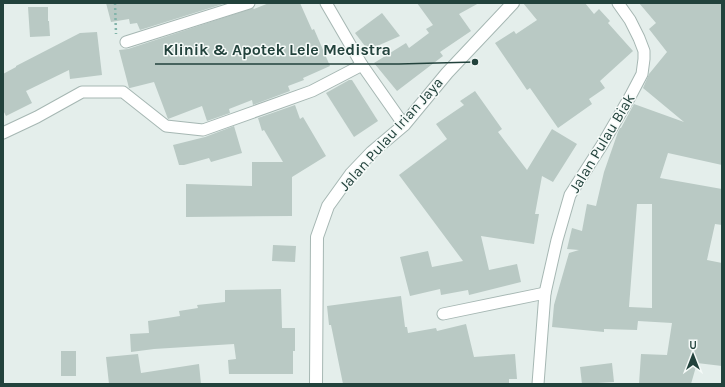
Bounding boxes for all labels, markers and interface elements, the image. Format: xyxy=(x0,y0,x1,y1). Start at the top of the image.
callout: Klinik & Apotek Lele Medistra xyxy=(155,36,399,64)
text: Klinik & Apotek Lele Medistra xyxy=(163,40,391,59)
street label: Jalan Pulau Irian Jaya xyxy=(335,74,447,194)
street label: Jalan Pulau Biak xyxy=(565,90,639,196)
north arrow xyxy=(673,335,713,375)
text: U xyxy=(689,339,697,352)

